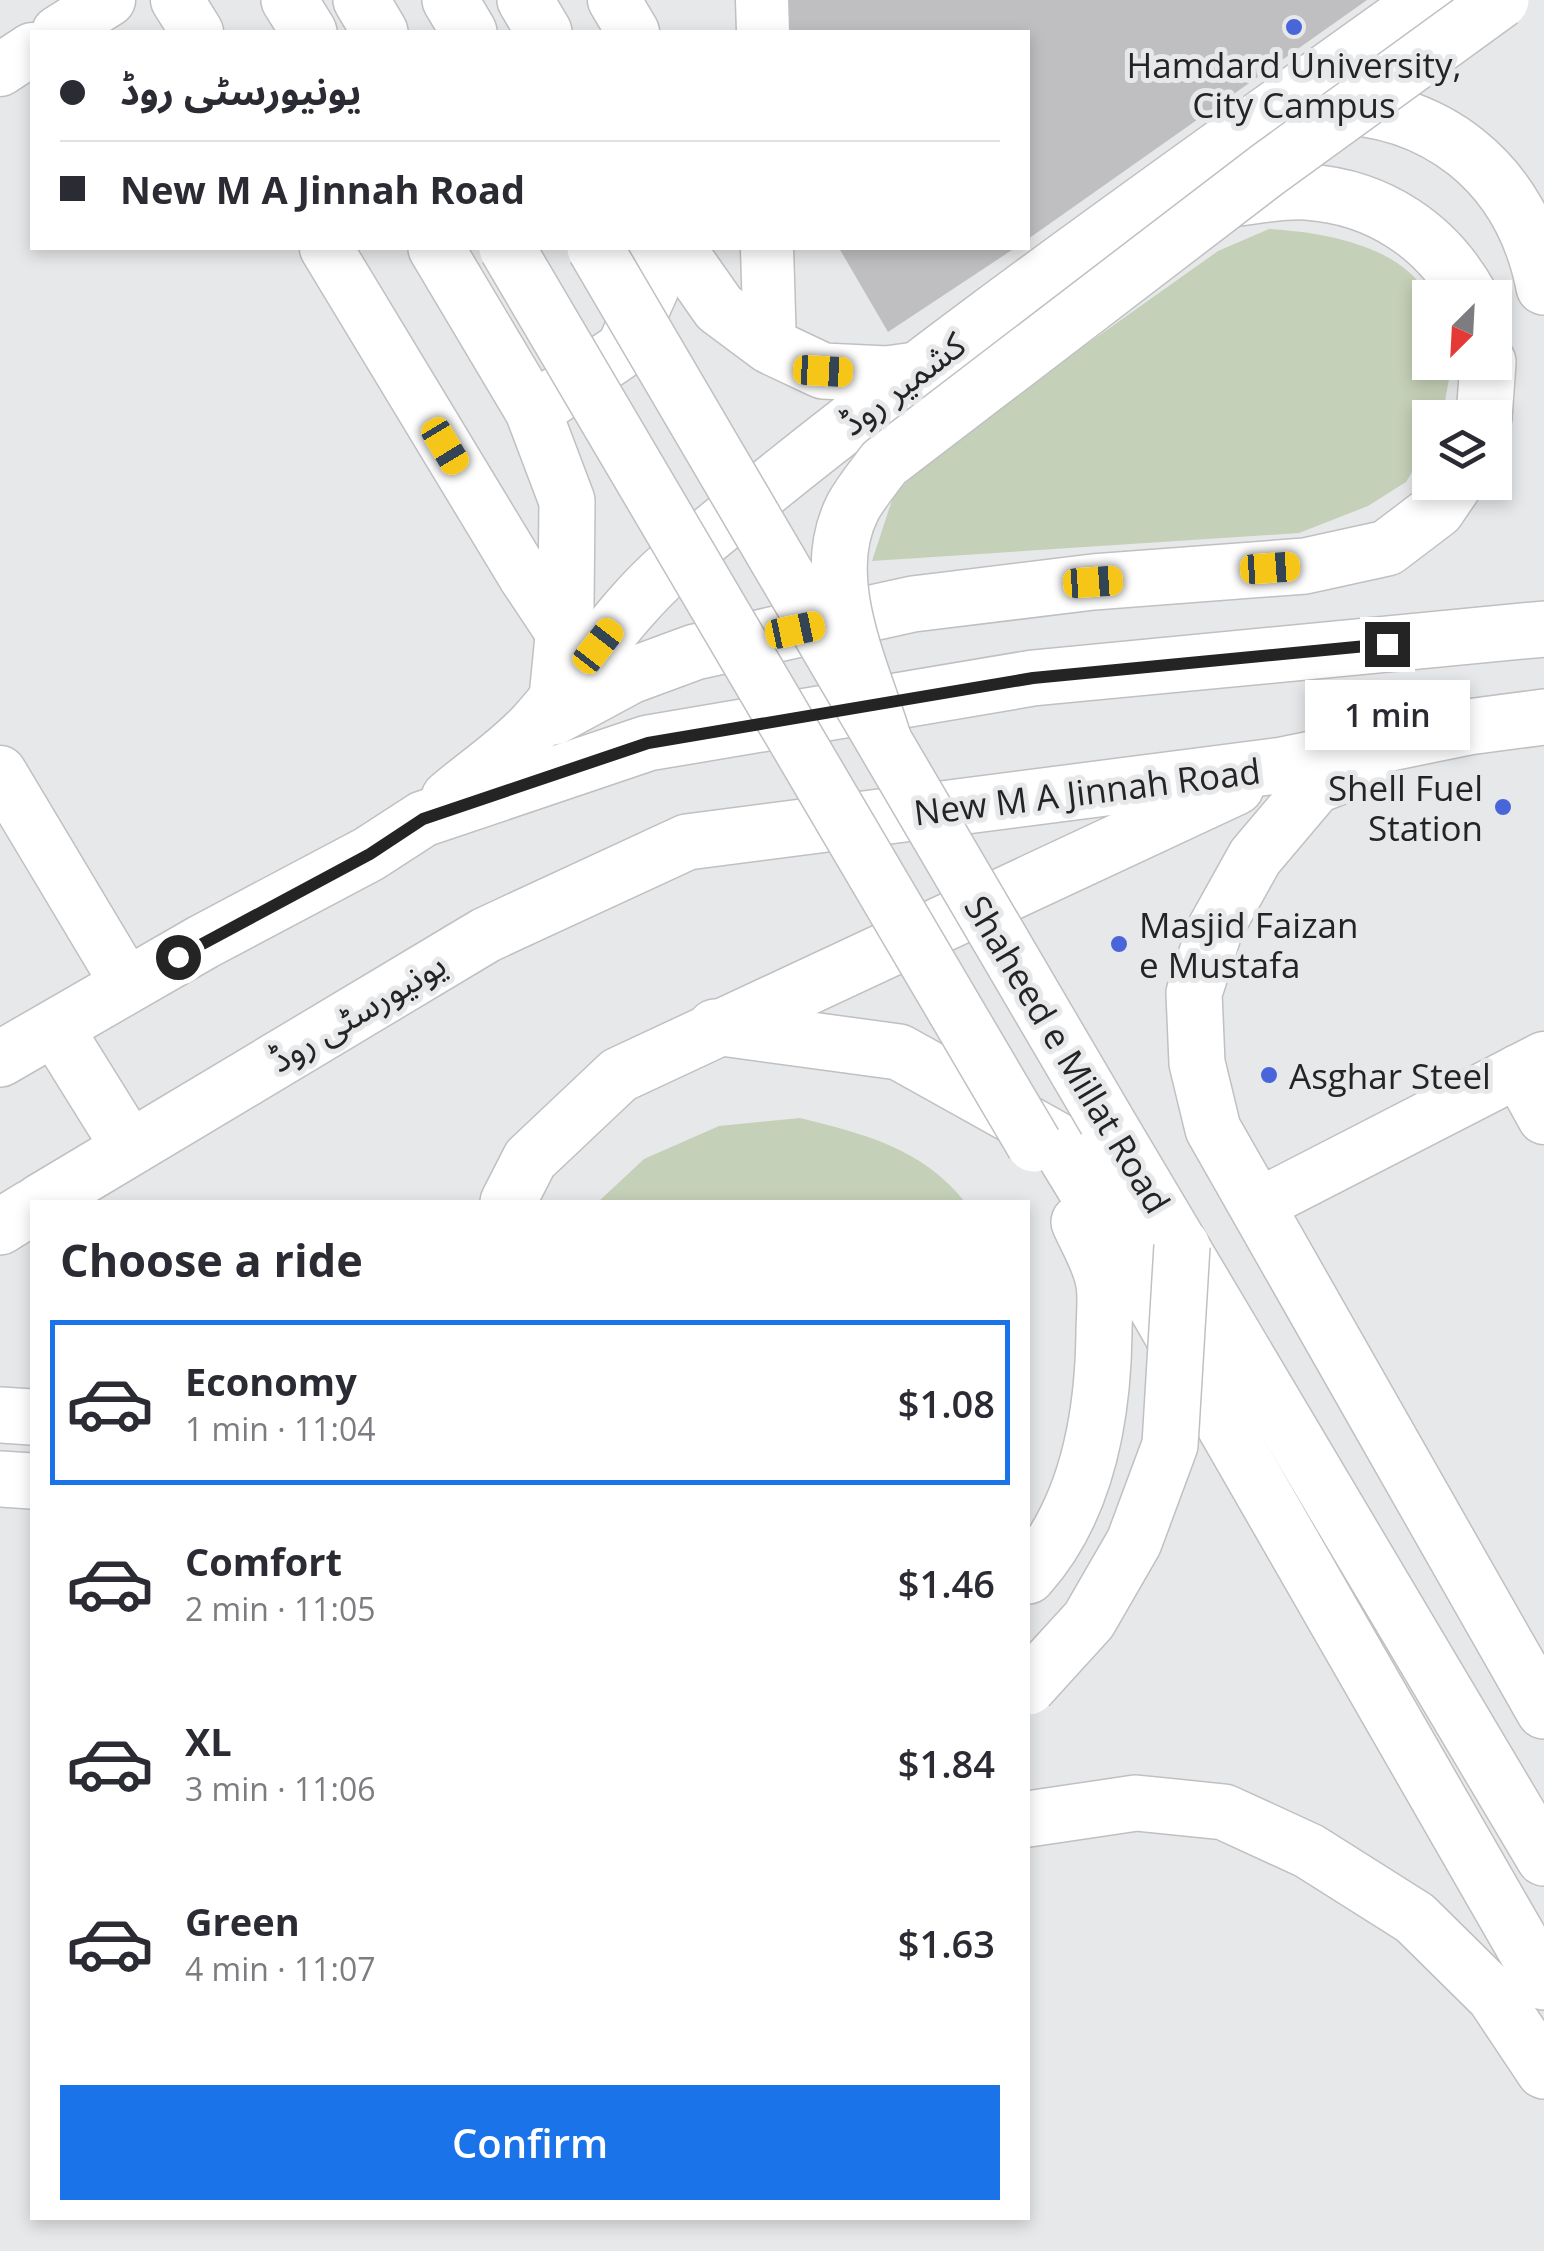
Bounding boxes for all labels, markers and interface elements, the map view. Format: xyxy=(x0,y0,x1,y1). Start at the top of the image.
marker: Hamdard University, City Campus xyxy=(1283,16,1305,38)
place label: Hamdard University, City Campus xyxy=(1126,41,1462,128)
text: یونیورسٹی روڈ xyxy=(120,64,361,116)
text: New M A Jinnah Road xyxy=(120,163,525,215)
north arrow xyxy=(1412,280,1512,380)
map controls xyxy=(1412,280,1512,500)
street label: کشمیر روڈ xyxy=(830,320,975,446)
car xyxy=(792,354,854,388)
button: layers xyxy=(1412,400,1512,500)
car xyxy=(417,413,473,479)
car xyxy=(1239,551,1301,585)
car xyxy=(1062,565,1124,599)
car xyxy=(763,609,827,651)
car xyxy=(568,613,628,679)
route end xyxy=(1365,622,1410,667)
callout: 1 min xyxy=(1304,679,1470,749)
text: 1 min xyxy=(1344,693,1431,736)
street label: New M A Jinnah Road xyxy=(911,746,1263,836)
place label: Shell Fuel Station xyxy=(1328,764,1483,851)
marker: Shell Fuel Station xyxy=(1492,796,1514,818)
street label: Shaheed e Millat Road xyxy=(954,886,1182,1222)
place label: Masjid Faizan e Mustafa xyxy=(1139,901,1358,988)
marker: Masjid Faizan e Mustafa xyxy=(1108,933,1130,955)
route start xyxy=(156,935,201,980)
street label: یونیورسٹی روڈ xyxy=(260,940,454,1082)
place label: Asghar Steel xyxy=(1289,1052,1491,1099)
marker: Asghar Steel xyxy=(1258,1064,1280,1086)
text: Choose a ride xyxy=(60,1229,363,1290)
text: Economy xyxy=(185,1355,357,1407)
icon: car xyxy=(65,1358,155,1448)
text: $1.08 xyxy=(898,1377,995,1429)
text: 1 min · 11:04 xyxy=(185,1407,376,1450)
text: Comfort xyxy=(185,1535,342,1587)
icon: car xyxy=(65,1538,155,1628)
text: $1.46 xyxy=(898,1557,995,1609)
text: 2 min · 11:05 xyxy=(185,1587,376,1630)
text: XL xyxy=(185,1715,232,1767)
icon: car xyxy=(65,1718,155,1808)
text: $1.84 xyxy=(898,1737,995,1789)
text: 3 min · 11:06 xyxy=(185,1767,376,1810)
text: Green xyxy=(185,1895,300,1947)
icon: car xyxy=(65,1898,155,1988)
text: $1.63 xyxy=(898,1917,995,1969)
text: 4 min · 11:07 xyxy=(185,1947,376,1990)
button: Confirm xyxy=(60,2085,1000,2200)

